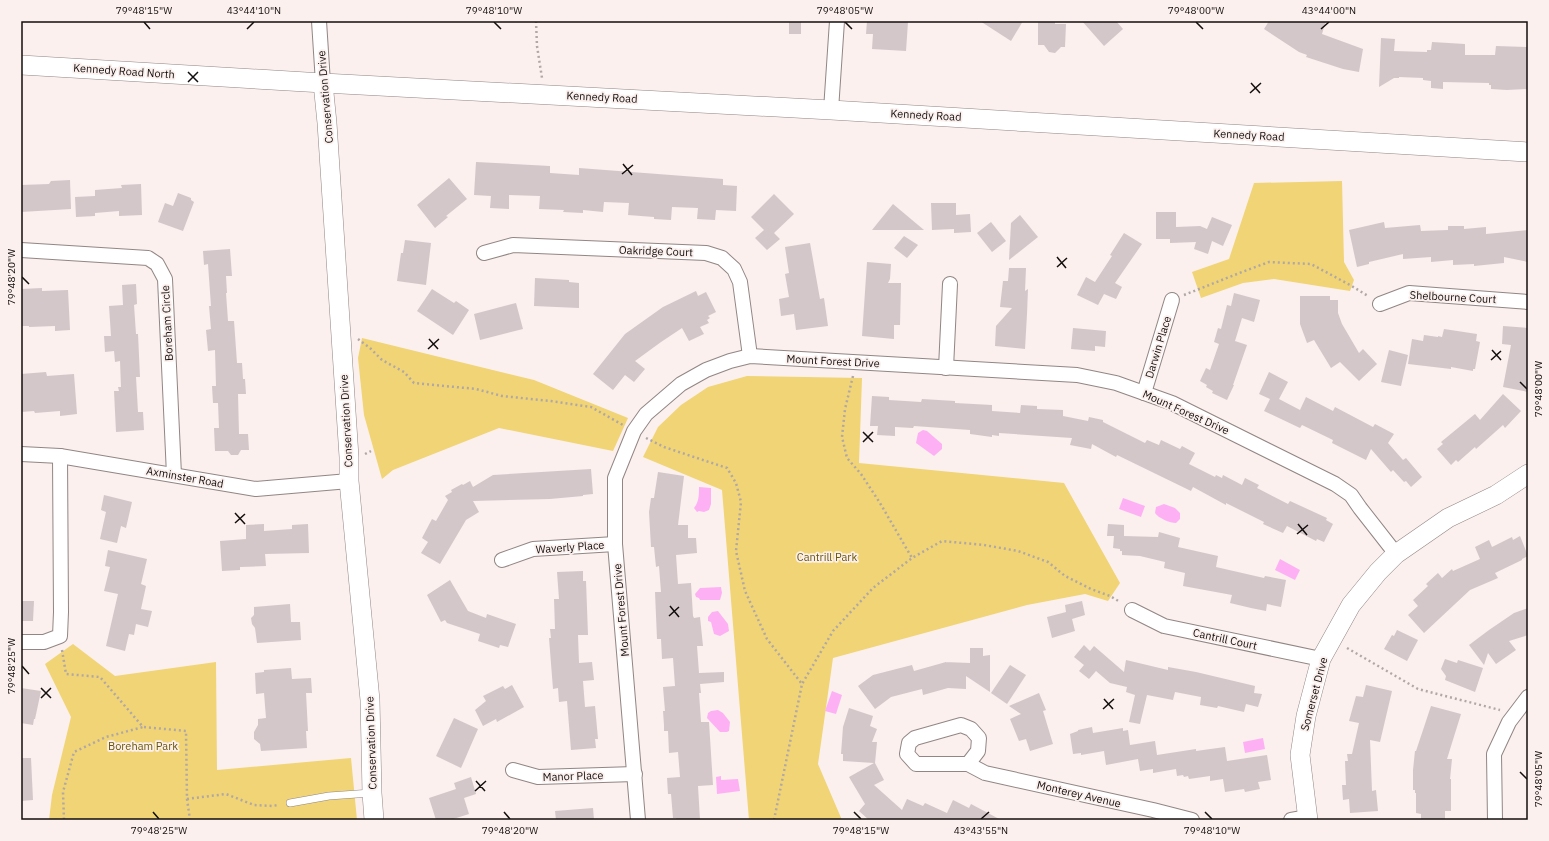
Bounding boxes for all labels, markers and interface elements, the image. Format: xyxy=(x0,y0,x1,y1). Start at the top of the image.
text: 79°48'15"W xyxy=(116,4,172,17)
text: 43°44'10"N xyxy=(227,4,281,17)
text: 79°48'10"W xyxy=(466,4,522,17)
text: 79°48'05"W xyxy=(817,4,873,17)
text: 79°48'00"W xyxy=(1168,4,1224,17)
text: 43°44'00"N xyxy=(1302,4,1356,17)
street label: Conservation Drive xyxy=(314,50,336,144)
street label: Kennedy Road North xyxy=(73,60,175,82)
street label: Kennedy Road xyxy=(566,88,638,106)
street label: Kennedy Road xyxy=(890,106,962,124)
street label: Kennedy Road xyxy=(1213,126,1285,144)
street label: Oakridge Court xyxy=(619,243,693,259)
text: 79°48'20"W xyxy=(5,249,18,305)
street label: Boreham Circle xyxy=(158,285,176,361)
street label: Shelbourne Court xyxy=(1409,288,1497,306)
street label: Darwin Place xyxy=(1142,314,1174,380)
street label: Mount Forest Drive xyxy=(786,352,880,370)
text: 79°48'00"W xyxy=(1532,361,1545,417)
street label: Conservation Drive xyxy=(337,374,355,468)
street label: Mount Forest Drive xyxy=(1141,387,1231,437)
street label: Axminster Road xyxy=(145,463,225,491)
street label: Waverly Place xyxy=(535,538,605,556)
park label: Cantrill Park xyxy=(797,550,857,564)
street label: Mount Forest Drive xyxy=(610,563,632,657)
street label: Cantrill Court xyxy=(1192,625,1259,653)
text: 79°48'25"W xyxy=(5,638,18,694)
street label: Somerset Drive xyxy=(1297,656,1331,732)
street label: Conservation Drive xyxy=(362,696,380,790)
park label: Boreham Park xyxy=(108,739,178,753)
text: 79°48'05"W xyxy=(1532,751,1545,807)
street label: Manor Place xyxy=(542,768,604,784)
street label: Monterey Avenue xyxy=(1036,778,1122,810)
text: 79°48'25"W xyxy=(131,824,187,837)
text: 79°48'20"W xyxy=(482,824,538,837)
text: 79°48'15"W xyxy=(833,824,889,837)
text: 43°43'55"N xyxy=(954,824,1008,837)
text: 79°48'10"W xyxy=(1184,824,1240,837)

